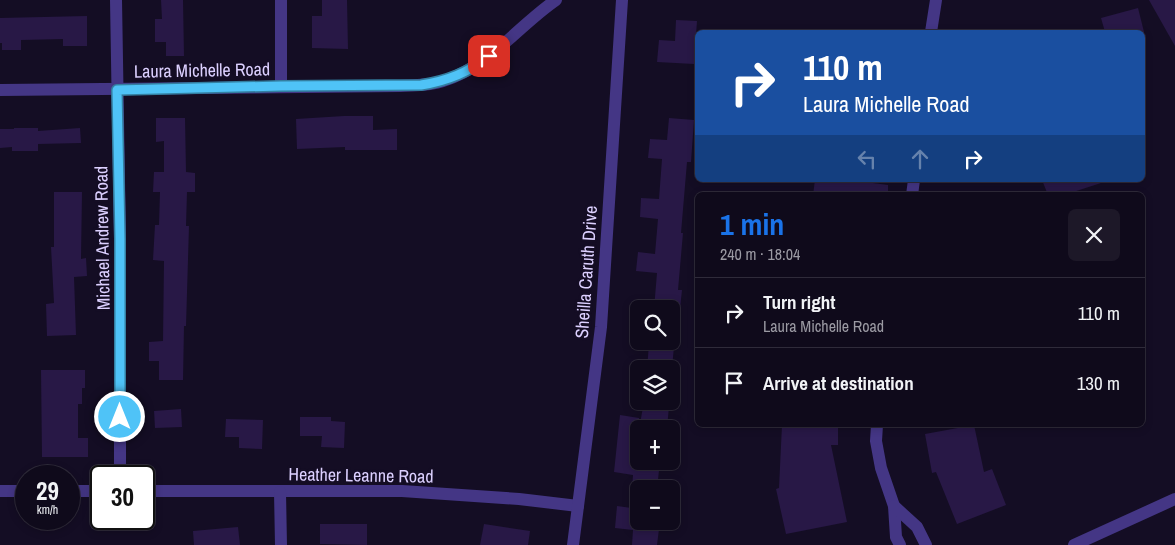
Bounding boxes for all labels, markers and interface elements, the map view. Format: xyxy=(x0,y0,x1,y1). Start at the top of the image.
pin xyxy=(468,35,510,77)
icon: arrive xyxy=(475,42,503,70)
text: 110 m xyxy=(803,44,883,91)
icon: right xyxy=(720,50,785,115)
street label: Laura Michelle Road xyxy=(134,56,270,84)
text: Laura Michelle Road xyxy=(803,89,969,119)
icon: left xyxy=(853,145,881,173)
icon: ahead xyxy=(906,145,934,173)
icon: right xyxy=(959,145,987,173)
street label: Michael Andrew Road xyxy=(88,166,116,310)
text: 1 min xyxy=(720,204,784,244)
street label: Sheilla Caruth Drive xyxy=(569,205,603,339)
button: close xyxy=(1068,209,1120,261)
text: 240 m · 18:04 xyxy=(720,243,800,265)
text: Turn right xyxy=(763,289,835,315)
icon: right xyxy=(720,299,748,327)
map controls xyxy=(630,300,680,530)
button: search xyxy=(630,300,680,350)
text: 110 m xyxy=(1078,300,1120,326)
text: Laura Michelle Road xyxy=(763,315,884,337)
button: layers xyxy=(630,360,680,410)
icon: arrive xyxy=(720,369,748,397)
text: Arrive at destination xyxy=(763,370,914,396)
text: 130 m xyxy=(1077,370,1120,396)
position arrow xyxy=(93,390,145,442)
button: + xyxy=(630,420,680,470)
street label: Heather Leanne Road xyxy=(288,461,434,489)
speed limit sign: 30 xyxy=(90,465,155,530)
text: 29 xyxy=(36,474,59,508)
button: − xyxy=(630,480,680,530)
text: km/h xyxy=(37,502,58,518)

